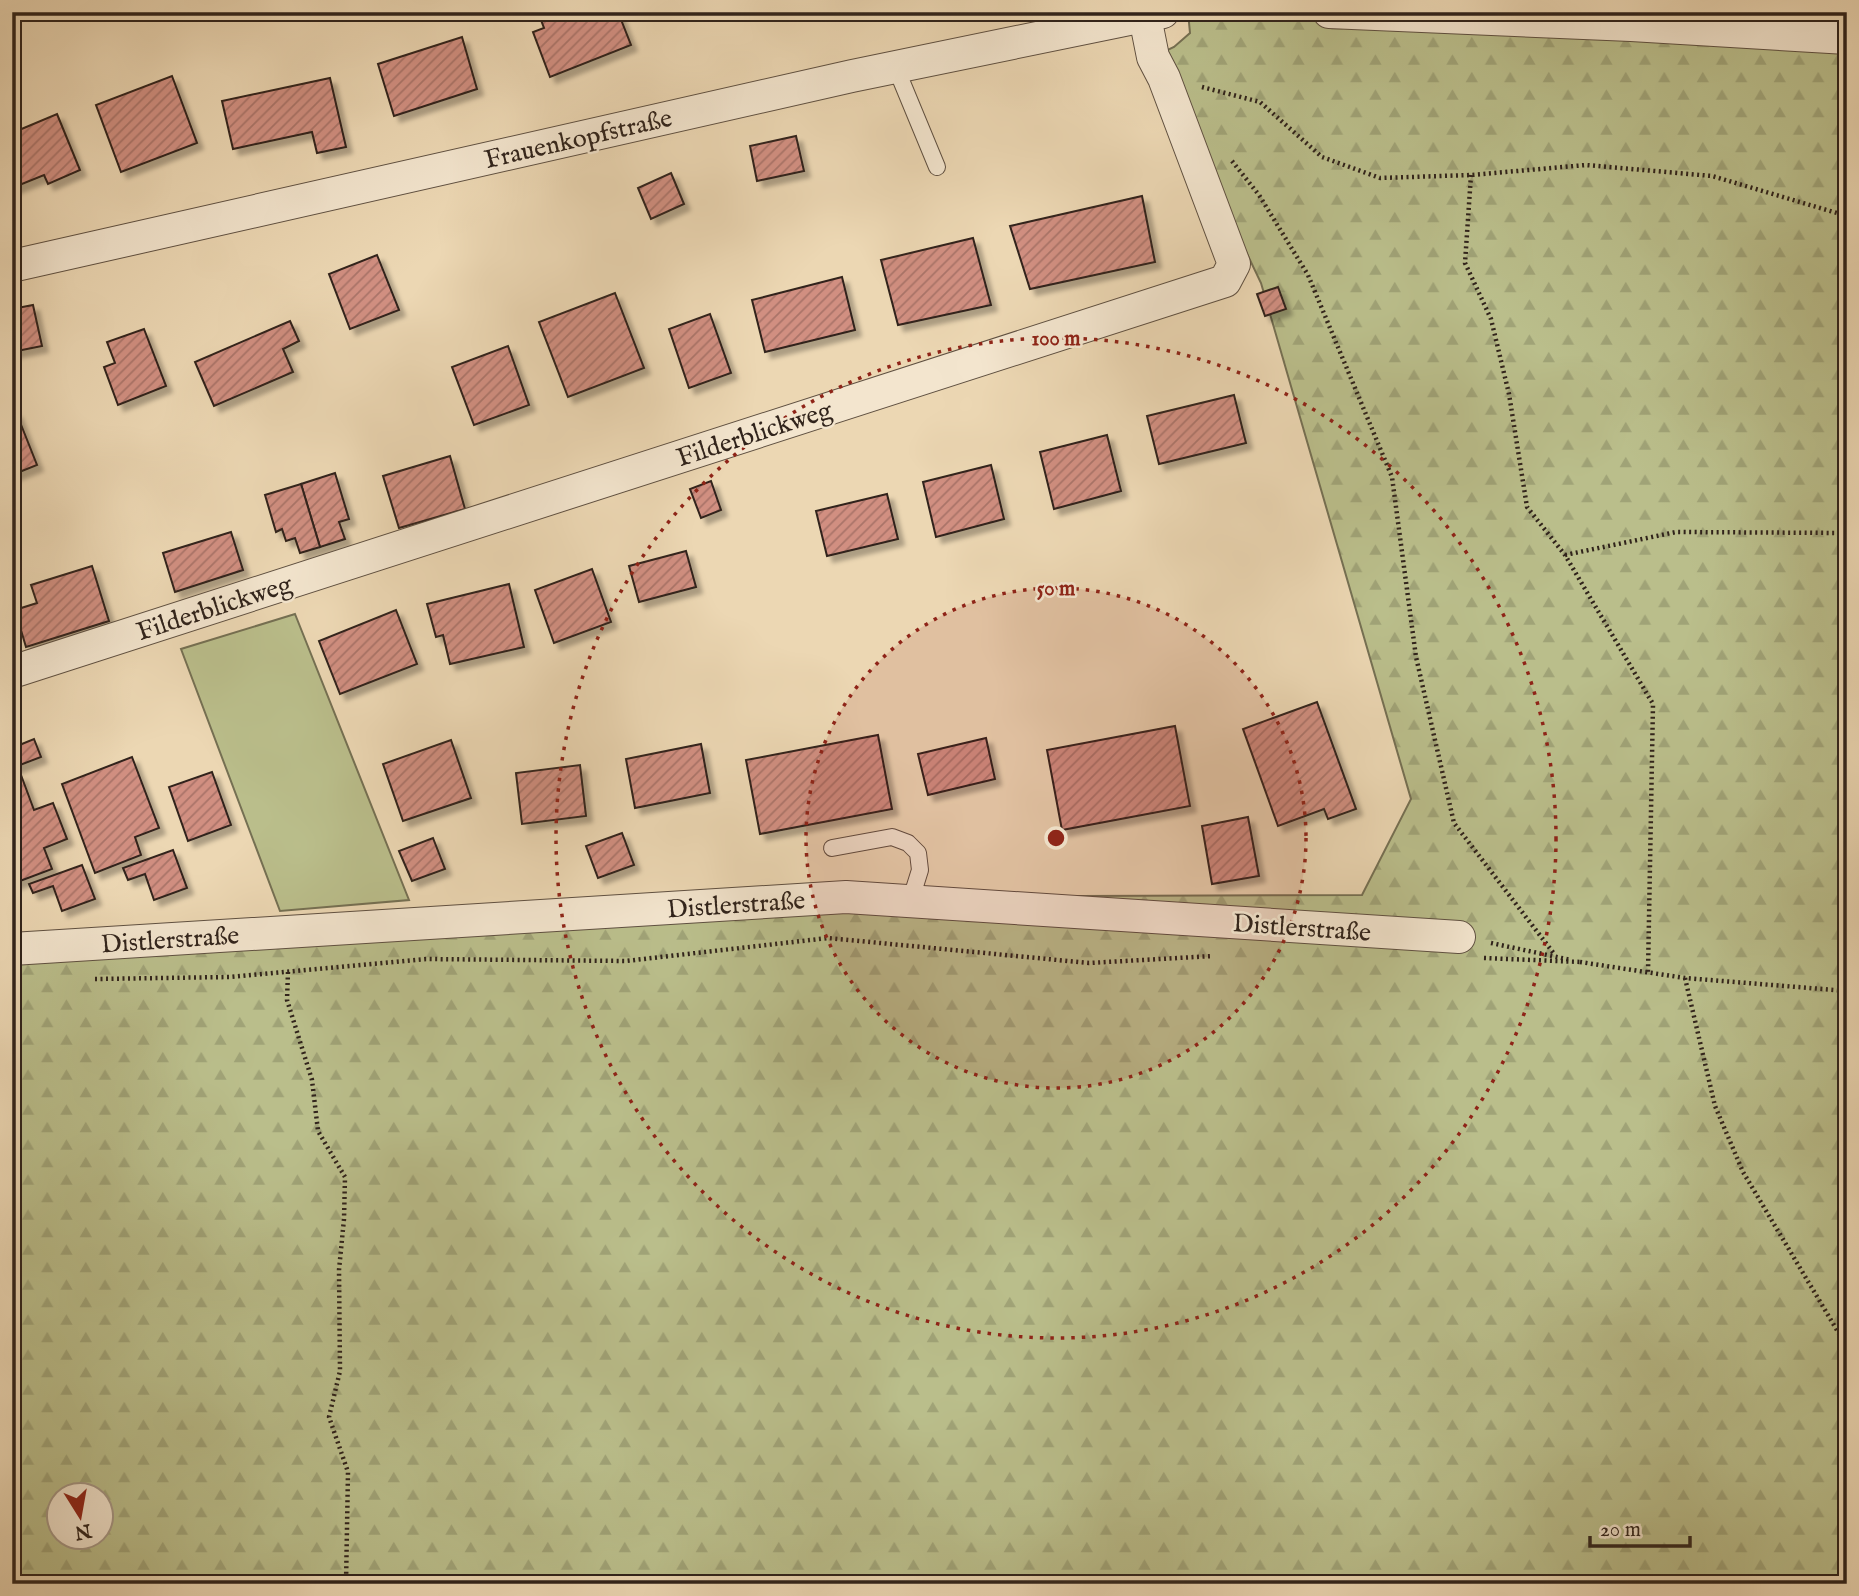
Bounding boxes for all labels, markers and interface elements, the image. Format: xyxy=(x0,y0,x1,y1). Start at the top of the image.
street label: Frauenkopfstraße xyxy=(481,102,675,177)
text: 100 m xyxy=(1031,326,1081,353)
street label: Filderblickweg xyxy=(673,394,837,475)
street label: Filderblickweg xyxy=(133,568,297,649)
text: 50 m xyxy=(1037,576,1076,603)
centre of rings xyxy=(1044,826,1068,850)
street label: Distlerstraße xyxy=(666,884,806,927)
street label: Distlerstraße xyxy=(1232,907,1372,950)
street label: Distlerstraße xyxy=(100,919,240,962)
north arrow xyxy=(46,1480,116,1550)
scale bar xyxy=(1590,1505,1689,1549)
text: N xyxy=(72,1517,94,1544)
text: 20 m xyxy=(1600,1517,1641,1544)

